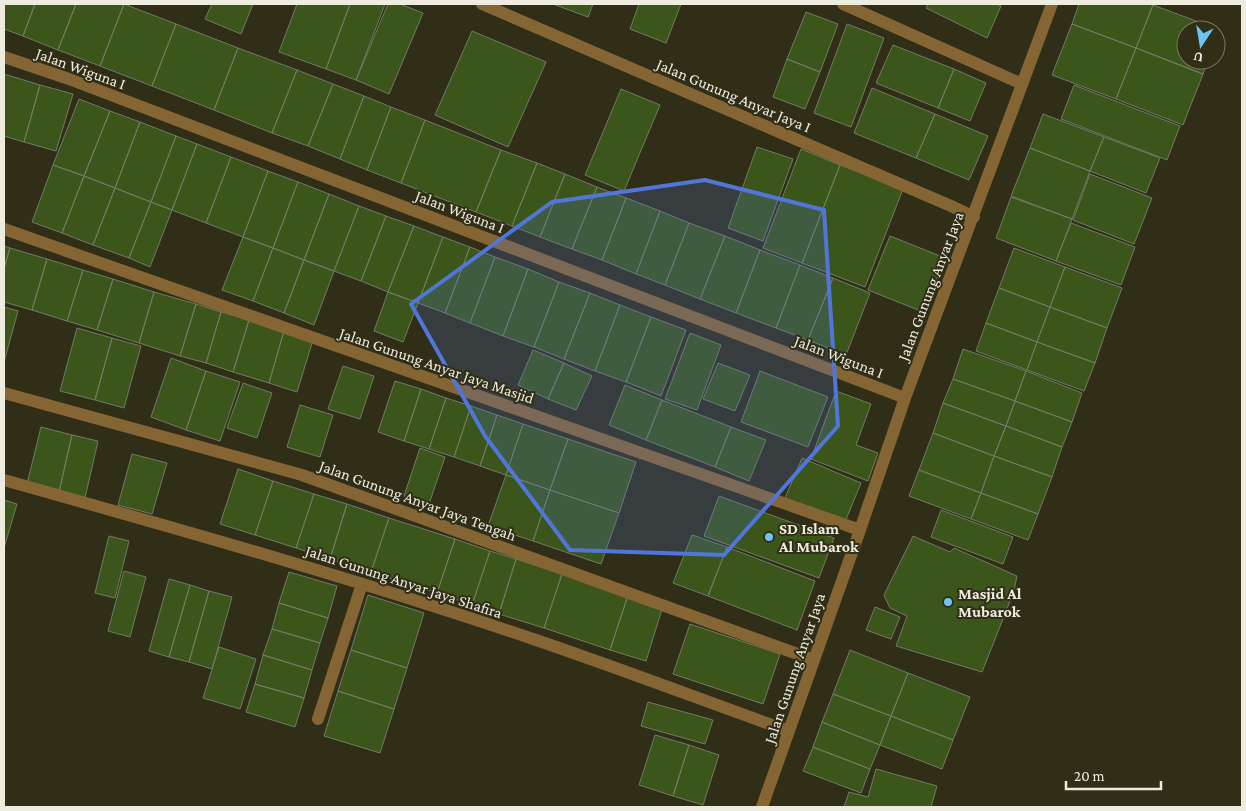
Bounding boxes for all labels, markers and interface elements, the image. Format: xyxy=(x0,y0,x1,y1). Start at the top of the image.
north arrow xyxy=(1176,20,1226,70)
street label: Jalan Wiguna I xyxy=(32,44,128,94)
text: U xyxy=(1192,49,1205,67)
street label: Jalan Gunung Anyar Jaya I xyxy=(652,54,814,137)
street label: Jalan Wiguna I xyxy=(411,186,507,237)
street label: Jalan Gunung Anyar Jaya xyxy=(893,209,968,365)
street label: Jalan Gunung Anyar Jaya Masjid xyxy=(335,323,537,408)
street label: Jalan Wiguna I xyxy=(790,331,886,382)
street label: Jalan Gunung Anyar Jaya Tengah xyxy=(315,456,519,545)
place label: SD Islam Al Mubarok xyxy=(778,520,859,555)
marker: SD Islam Al Mubarok xyxy=(763,531,775,543)
street label: Jalan Gunung Anyar Jaya Shafira xyxy=(301,541,505,623)
place label: Masjid Al Mubarok xyxy=(958,585,1022,620)
street label: Jalan Gunung Anyar Jaya xyxy=(760,590,829,748)
marker: Masjid Al Mubarok xyxy=(942,596,954,608)
scale bar xyxy=(1066,758,1161,790)
text: 20 m xyxy=(1074,768,1105,784)

